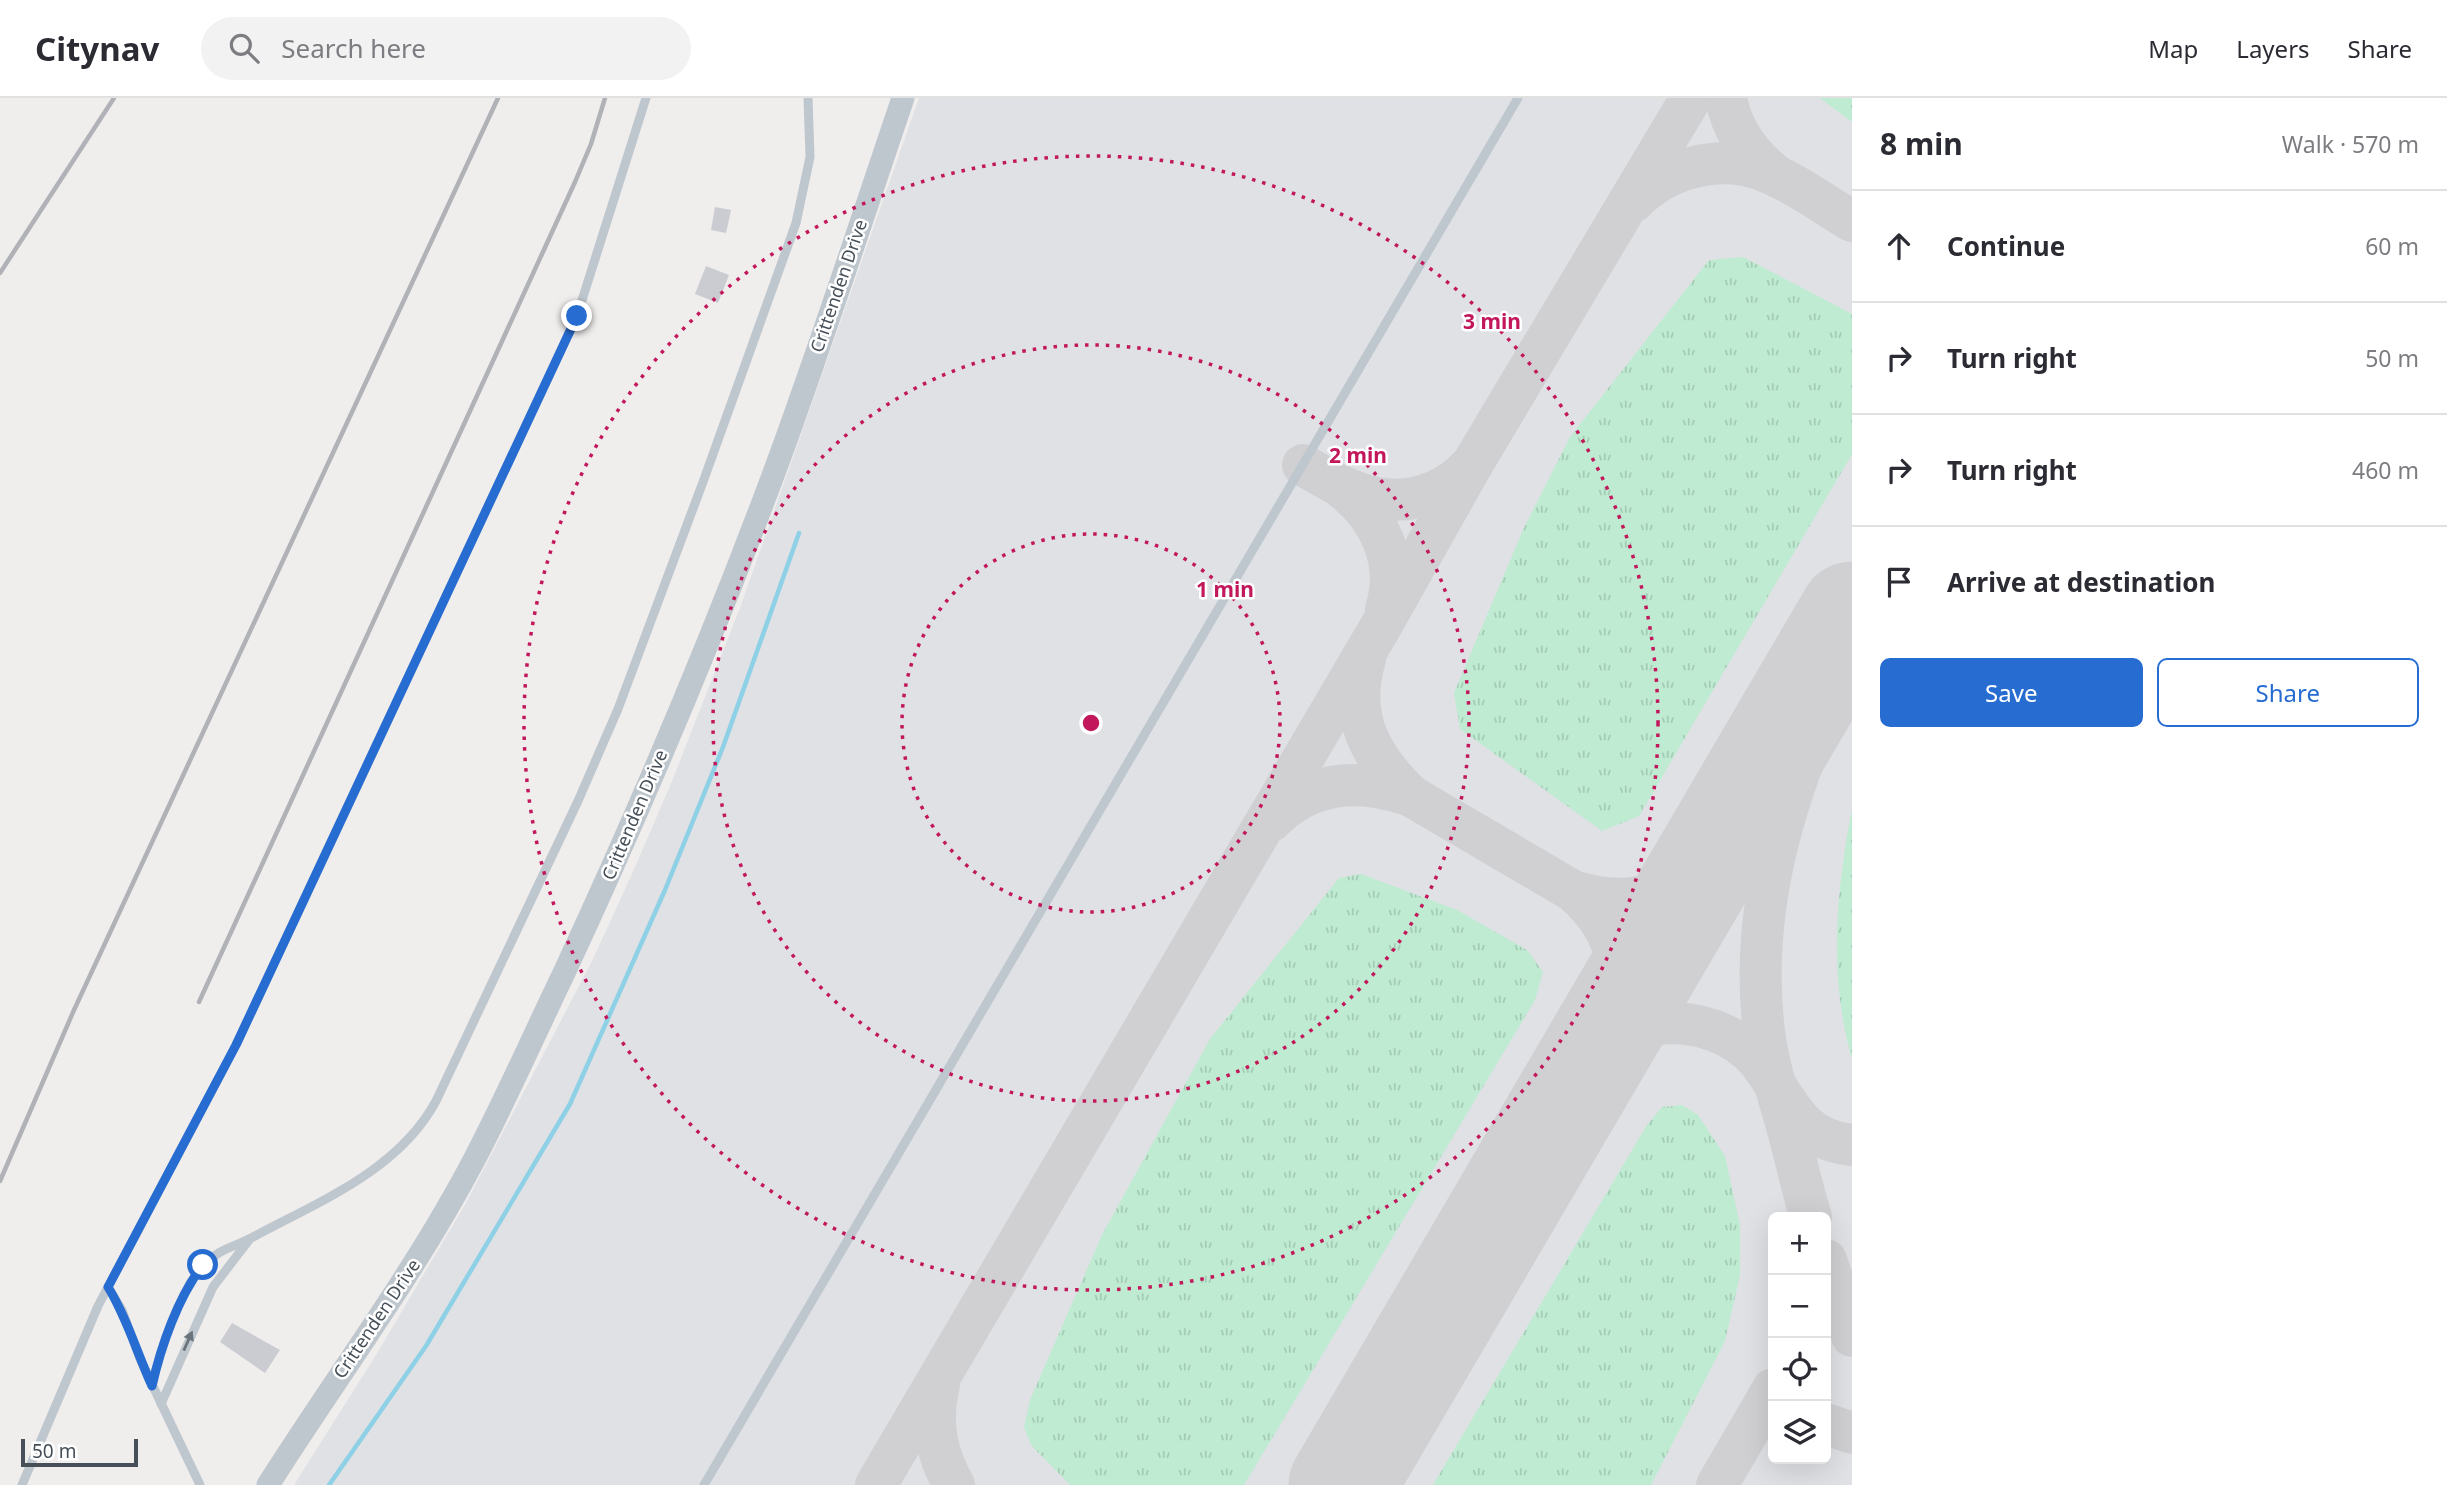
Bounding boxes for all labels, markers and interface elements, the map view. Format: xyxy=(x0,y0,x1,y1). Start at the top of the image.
search box xyxy=(201,17,691,80)
text: Citynav xyxy=(35,26,159,71)
icon: search xyxy=(225,29,263,67)
text: Search here xyxy=(281,30,426,66)
text: Map xyxy=(2148,32,2198,65)
text: Layers xyxy=(2236,32,2310,65)
text: Share xyxy=(2348,32,2412,65)
text: 8 min xyxy=(1880,123,1963,164)
text: Walk · 570 m xyxy=(2282,128,2419,160)
street label: Crittenden Drive xyxy=(804,216,872,355)
icon: ahead xyxy=(1880,227,1918,265)
text: Continue xyxy=(1947,228,2065,264)
text: 60 m xyxy=(2365,230,2419,262)
route end xyxy=(561,300,592,331)
text: 3 min xyxy=(1463,307,1521,335)
icon: right xyxy=(1880,339,1918,377)
text: Turn right xyxy=(1947,340,2077,376)
text: 50 m xyxy=(2365,342,2419,374)
text: 2 min xyxy=(1329,441,1387,469)
icon: right xyxy=(1880,451,1918,489)
text: Turn right xyxy=(1947,452,2077,488)
text: 460 m xyxy=(2352,454,2419,486)
icon: arrive xyxy=(1880,563,1918,601)
text: Arrive at destination xyxy=(1947,564,2216,600)
text: 1 min xyxy=(1196,575,1254,603)
button: Save xyxy=(1880,658,2143,727)
button: Share xyxy=(2157,658,2419,727)
centre of rings xyxy=(1079,711,1103,735)
street label: Crittenden Drive xyxy=(596,746,672,883)
map controls xyxy=(1768,1212,1831,1464)
button: + xyxy=(1768,1212,1831,1275)
route start xyxy=(187,1249,218,1280)
street label: Crittenden Drive xyxy=(327,1254,425,1383)
button: − xyxy=(1768,1275,1831,1338)
one-way arrow xyxy=(182,1331,194,1351)
button: locate xyxy=(1768,1338,1831,1401)
button: layers xyxy=(1768,1401,1831,1464)
scale bar xyxy=(21,1436,138,1468)
text: 50 m xyxy=(32,1438,76,1464)

